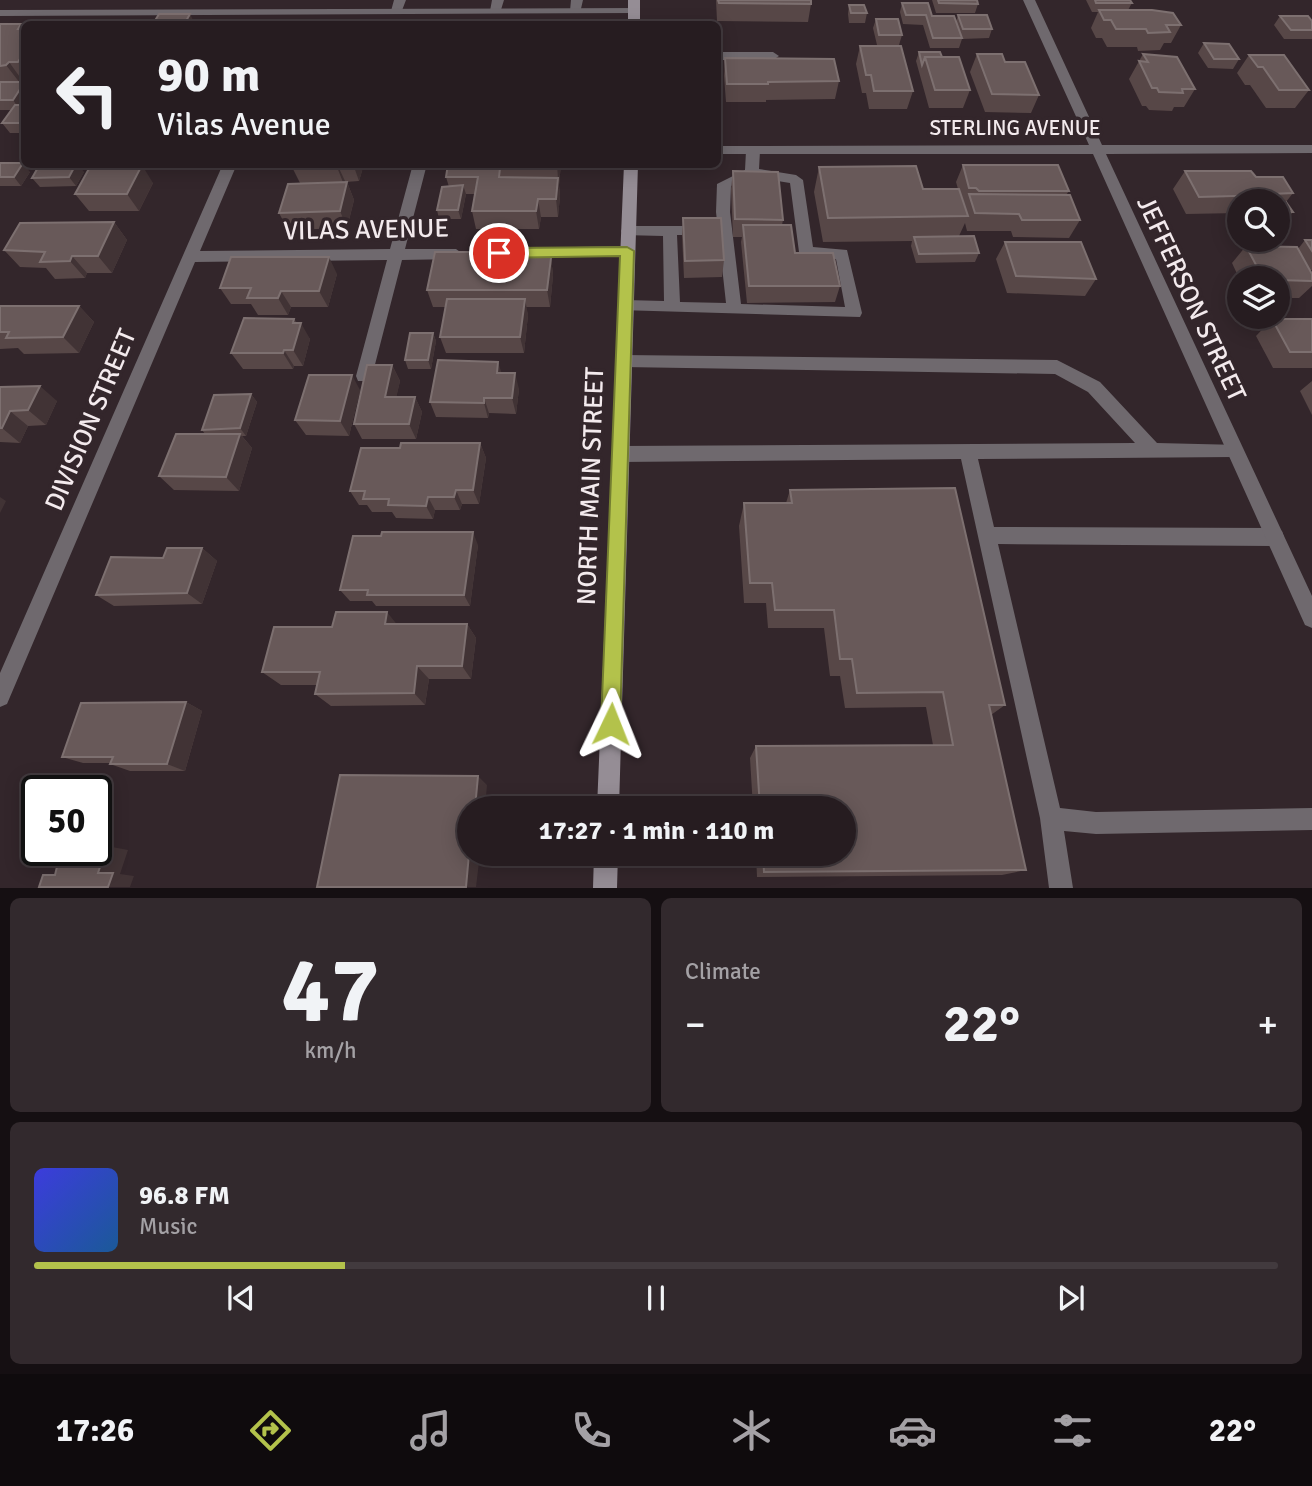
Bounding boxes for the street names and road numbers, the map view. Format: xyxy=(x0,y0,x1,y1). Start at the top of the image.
street label: STERLING AVENUE xyxy=(929,115,1101,141)
street label: JEFFERSON STREET xyxy=(1129,191,1253,407)
street label: VILAS AVENUE xyxy=(283,213,449,247)
street label: DIVISION STREET xyxy=(38,324,144,516)
street label: NORTH MAIN STREET xyxy=(571,366,611,606)

